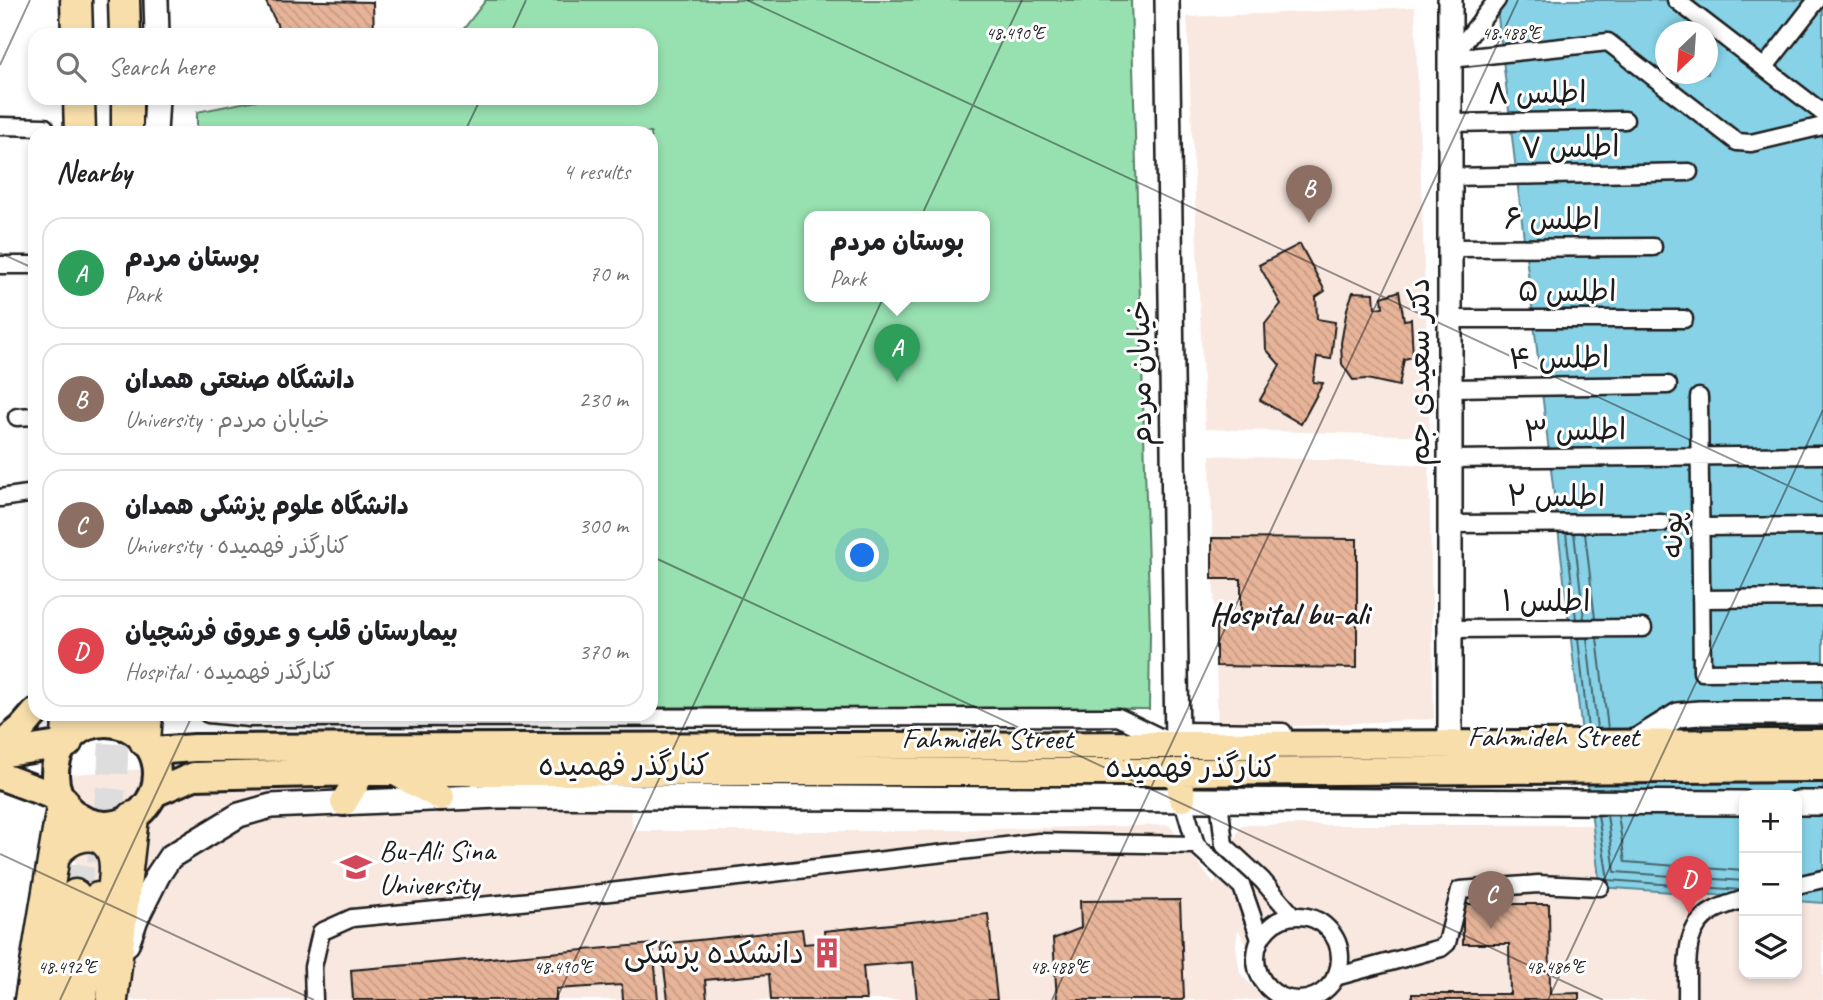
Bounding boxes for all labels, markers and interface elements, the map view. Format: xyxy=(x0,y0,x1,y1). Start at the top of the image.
north arrow xyxy=(1655,21,1718,84)
text: 48.490°E xyxy=(986,22,1047,44)
text: 48.488°E xyxy=(1482,22,1543,44)
search box xyxy=(28,28,658,105)
icon: search xyxy=(52,48,90,86)
text: Search here xyxy=(108,50,214,83)
street label: اطلس ۸ xyxy=(1487,73,1587,113)
street label: اطلس ۷ xyxy=(1520,127,1620,167)
text: Nearby xyxy=(56,153,132,191)
text: 4 results xyxy=(563,157,630,186)
pin: B xyxy=(1286,165,1332,223)
street label: اطلس ۶ xyxy=(1504,200,1600,238)
popup xyxy=(804,211,990,302)
text: بوستان مردم xyxy=(830,225,964,258)
text: بوستان مردم xyxy=(125,241,260,274)
text: A xyxy=(75,259,87,288)
text: 70 m xyxy=(589,259,628,288)
text: Park xyxy=(830,264,866,293)
street label: اطلس ۵ xyxy=(1518,272,1616,310)
street label: دکتر سعیدی جم xyxy=(1400,278,1441,466)
text: Park xyxy=(125,280,161,309)
street label: خیابان مردم xyxy=(1120,299,1164,447)
pin: A xyxy=(874,324,920,382)
street label: اطلس ۴ xyxy=(1509,338,1609,378)
text: دانشگاه صنعتی همدان xyxy=(125,363,355,396)
text: B xyxy=(75,385,87,414)
text: 230 m xyxy=(579,385,628,414)
text: University · خیابان مردم xyxy=(125,405,329,434)
street label: اطلس ۳ xyxy=(1524,410,1626,450)
street label: اطلس ۲ xyxy=(1507,477,1605,515)
text: دانشگاه علوم پزشکی همدان xyxy=(125,489,409,522)
text: C xyxy=(76,511,86,540)
text: 300 m xyxy=(579,511,628,540)
street label: پونه xyxy=(1653,511,1691,559)
text: University · کنارگذر فهمیده xyxy=(125,531,349,560)
your location xyxy=(845,538,879,572)
street label: اطلس ۱ xyxy=(1502,582,1590,620)
district label: Hospital bu-ali xyxy=(1209,593,1373,634)
text: بیمارستان قلب و عروق فرشچیان xyxy=(125,615,458,648)
text: D xyxy=(74,637,88,666)
text: 370 m xyxy=(579,637,628,666)
text: Hospital · کنارگذر فهمیده xyxy=(125,657,335,686)
street label: Fahmideh Street xyxy=(1467,717,1642,755)
street label: Fahmideh Street xyxy=(901,719,1076,757)
street label: کنارگذر فهمیده xyxy=(538,746,710,784)
street label: کنارگذر فهمیده xyxy=(1105,748,1277,786)
map controls xyxy=(1739,790,1802,979)
button: + xyxy=(1739,790,1802,853)
place label: Bu-Ali Sina University xyxy=(379,831,497,903)
school or university icon: Bu-Ali Sina University xyxy=(339,850,373,884)
button: − xyxy=(1739,853,1802,916)
pin: D xyxy=(1666,856,1712,914)
pin: C xyxy=(1468,871,1514,929)
button: layers xyxy=(1739,916,1802,979)
place label: دانشکده پزشکی xyxy=(624,934,804,972)
building icon: دانشکده پزشکی xyxy=(810,936,844,970)
text: 48.492°E xyxy=(38,956,99,978)
text: 48.490°E xyxy=(534,956,595,978)
text: 48.488°E xyxy=(1030,956,1091,978)
text: 48.486°E xyxy=(1526,956,1587,978)

